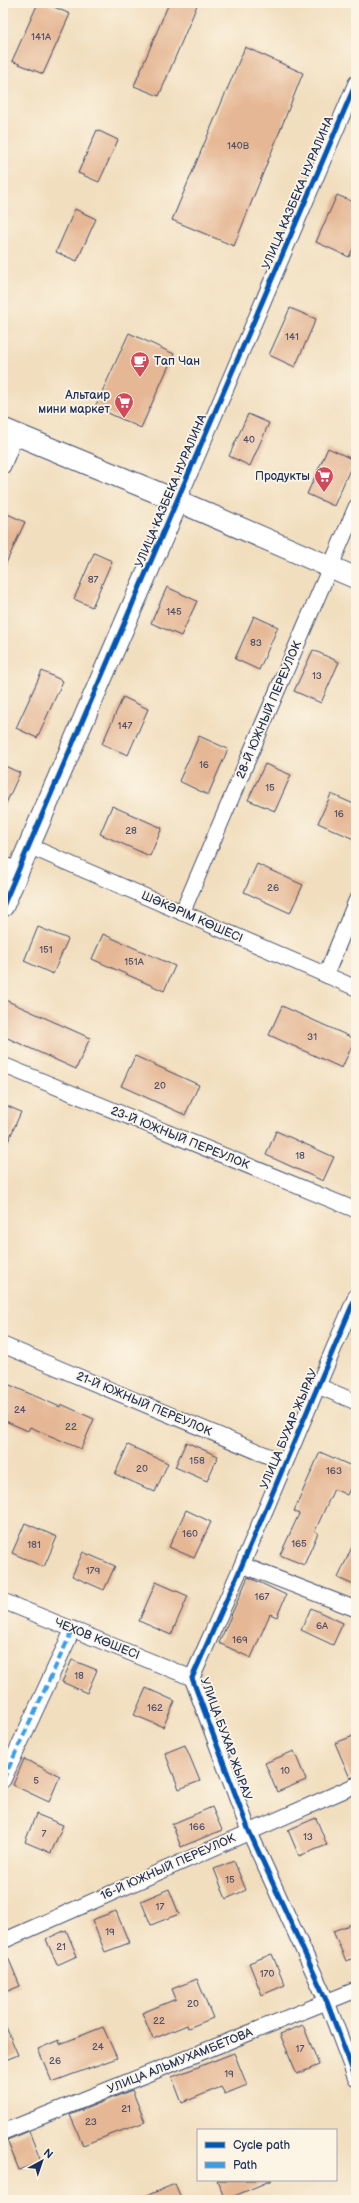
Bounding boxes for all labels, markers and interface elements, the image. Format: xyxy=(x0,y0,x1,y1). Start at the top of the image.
house number: 141А xyxy=(31,31,52,43)
street label: УЛИЦА КАЗБЕКА НУРАЛИНА xyxy=(259,114,337,272)
house number: 140В xyxy=(227,140,250,152)
house number: 141 xyxy=(285,331,299,343)
cafe icon: Тап Чан xyxy=(129,350,151,378)
place label: Тап Чан xyxy=(154,354,200,369)
place label: Альтаир мини маркет xyxy=(38,388,110,417)
supermarket icon: Альтаир мини маркет xyxy=(113,391,135,419)
street label: УЛИЦА КАЗБЕКА НУРАЛИНА xyxy=(132,412,210,570)
house number: 40 xyxy=(243,434,255,446)
supermarket icon: Продукты xyxy=(313,465,335,493)
place label: Продукты xyxy=(255,469,310,484)
house number: 87 xyxy=(88,574,98,586)
house number: 145 xyxy=(166,606,182,618)
house number: 83 xyxy=(250,637,262,649)
street label: 28-Й ЮЖНЫЙ ПЕРЕУЛОК xyxy=(233,639,305,781)
house number: 13 xyxy=(312,670,322,682)
house number: 147 xyxy=(118,720,133,732)
house number: 16 xyxy=(199,759,209,771)
house number: 15 xyxy=(265,782,275,794)
house number: 16 xyxy=(334,808,344,820)
house number: 28 xyxy=(125,825,137,837)
house number: 26 xyxy=(267,882,279,894)
street label: ШӘКӘРІМ КӨШЕСІ xyxy=(139,888,245,946)
house number: 151 xyxy=(39,944,53,956)
house number: 151А xyxy=(124,956,145,968)
house number: 31 xyxy=(307,1031,317,1043)
house number: 20 xyxy=(154,1080,166,1092)
street label: 23-Й ЮЖНЫЙ ПЕРЕУЛОК xyxy=(108,1103,252,1173)
house number: 18 xyxy=(295,1150,305,1162)
street label: УЛИЦА БУХАР ЖЫРАУ xyxy=(257,1366,321,1492)
street label: 21-Й ЮЖНЫЙ ПЕРЕУЛОК xyxy=(74,1369,214,1439)
house number: 24 xyxy=(14,1404,26,1416)
house number: 22 xyxy=(65,1421,77,1433)
house number: 158 xyxy=(189,1455,205,1467)
house number: 20 xyxy=(136,1463,148,1475)
house number: 163 xyxy=(326,1465,342,1477)
house number: 160 xyxy=(182,1528,198,1540)
house number: 165 xyxy=(291,1538,307,1550)
house number: 181 xyxy=(27,1539,41,1551)
house number: 179 xyxy=(86,1565,100,1577)
house number: 167 xyxy=(255,1591,270,1603)
street label: ЧЕХОВ КӨШЕСІ xyxy=(52,1615,142,1663)
house number: 6А xyxy=(316,1620,329,1632)
house number: 169 xyxy=(232,1634,248,1646)
house number: 18 xyxy=(74,1670,84,1682)
street label: УЛИЦА БУХАР ЖЫРАУ xyxy=(197,1676,255,1803)
house number: 162 xyxy=(147,1702,163,1714)
house number: 10 xyxy=(280,1765,290,1777)
house number: 5 xyxy=(33,1775,39,1787)
house number: 166 xyxy=(189,1821,205,1833)
house number: 7 xyxy=(42,1828,47,1840)
street label: 16-Й ЮЖНЫЙ ПЕРЕУЛОК xyxy=(98,1830,238,1904)
house number: 13 xyxy=(303,1831,313,1843)
house number: 15 xyxy=(225,1874,235,1886)
house number: 17 xyxy=(156,1901,164,1913)
house number: 19 xyxy=(105,1926,115,1938)
house number: 21 xyxy=(56,1941,66,1953)
house number: 170 xyxy=(260,1968,274,1980)
house number: 20 xyxy=(187,1998,199,2010)
house number: 22 xyxy=(153,2015,165,2027)
street label: УЛИЦА АЛЬМУХАМБЕТОВА xyxy=(105,2025,255,2097)
house number: 24 xyxy=(92,2041,104,2053)
house number: 17 xyxy=(296,2043,304,2055)
house number: 26 xyxy=(49,2055,61,2067)
house number: 19 xyxy=(224,2068,234,2080)
house number: 21 xyxy=(121,2103,131,2115)
house number: 23 xyxy=(85,2116,97,2128)
legend xyxy=(197,2129,337,2181)
text: Cycle path xyxy=(233,2138,290,2153)
north arrow xyxy=(22,2141,62,2181)
text: N xyxy=(41,2146,55,2161)
text: Path xyxy=(233,2158,258,2173)

